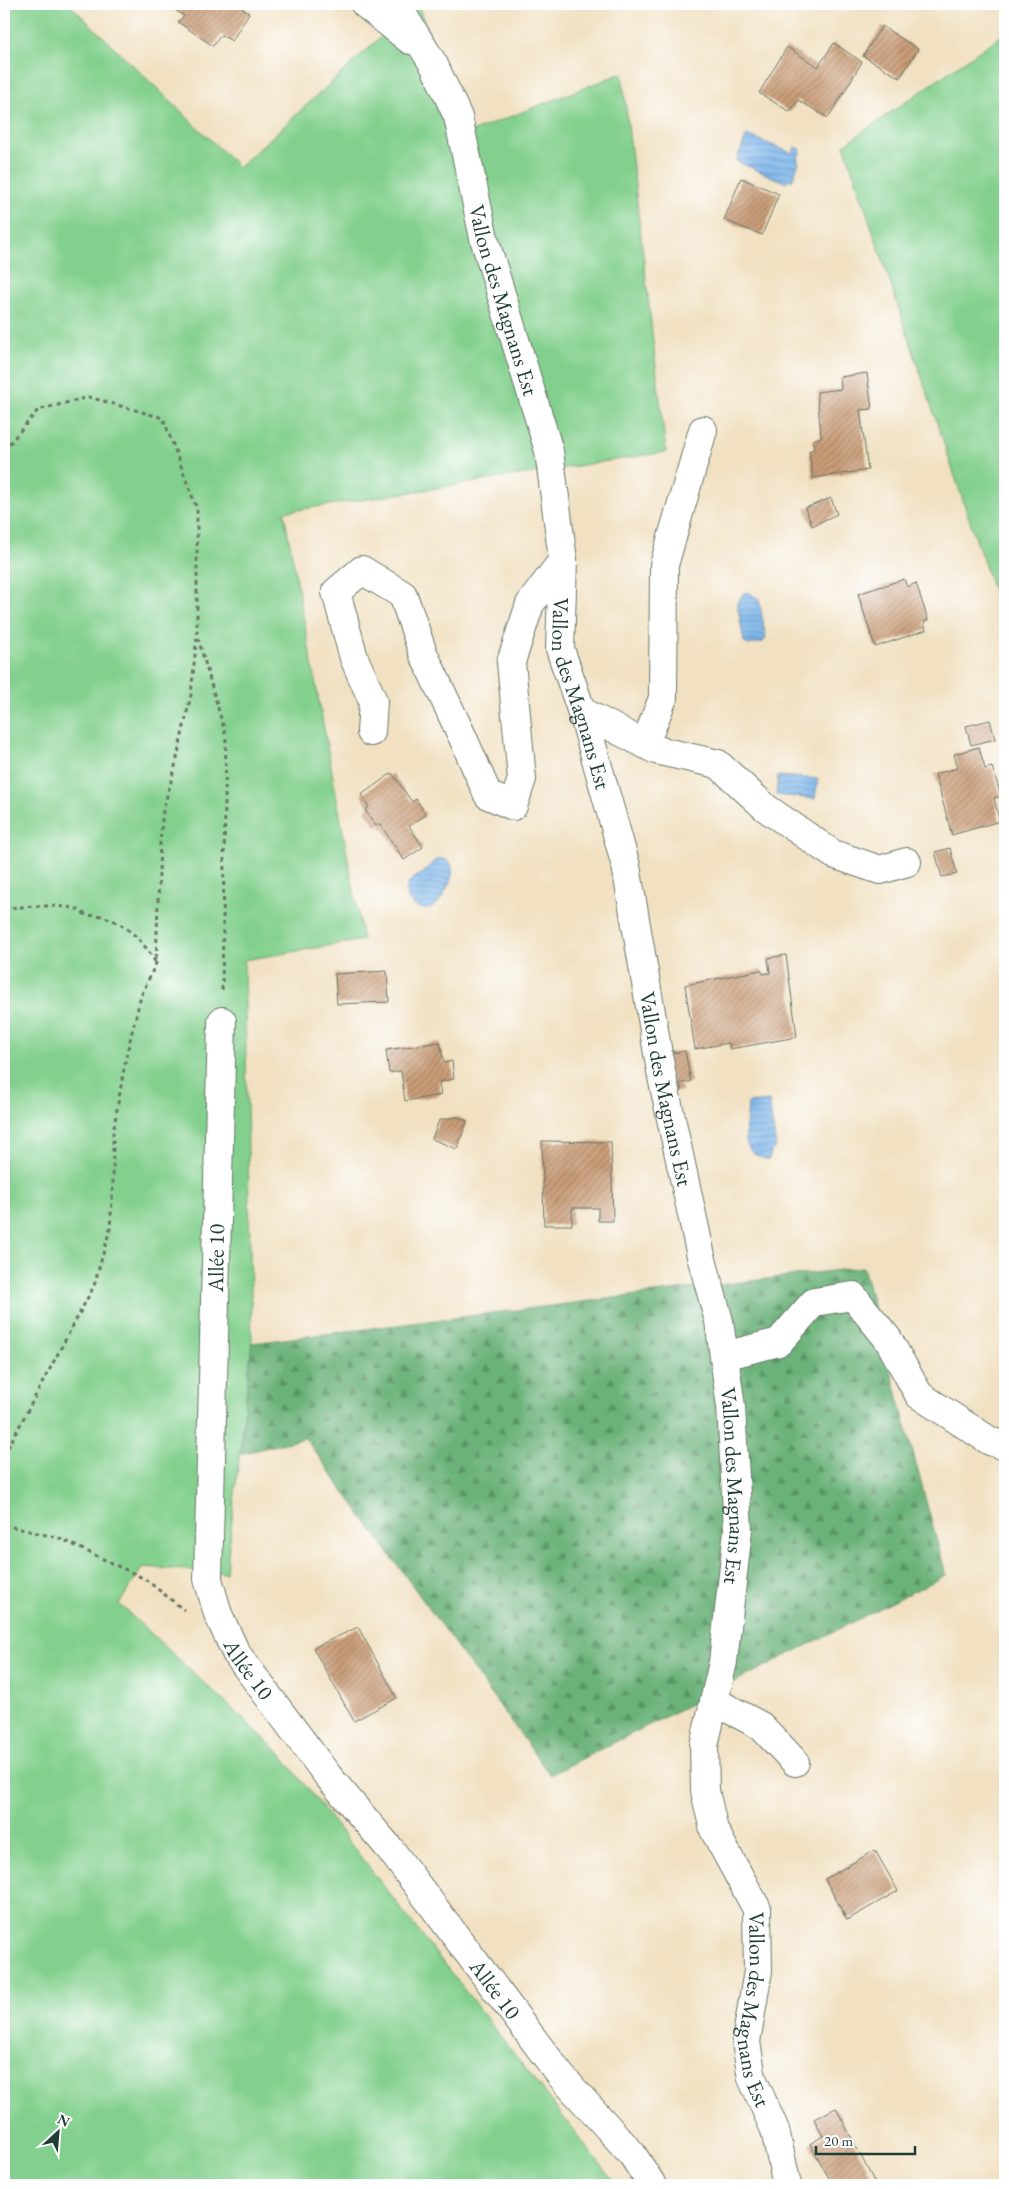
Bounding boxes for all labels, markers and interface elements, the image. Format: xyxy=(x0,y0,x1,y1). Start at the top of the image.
street label: Vallon des Magnans Est xyxy=(463,202,546,399)
street label: Vallon des Magnans Est xyxy=(545,597,618,793)
street label: Vallon des Magnans Est xyxy=(633,989,700,1189)
street label: Allée 10 xyxy=(201,1223,231,1293)
street label: Vallon des Magnans Est xyxy=(714,1385,753,1586)
street label: Allée 10 xyxy=(217,1634,281,1706)
street label: Vallon des Magnans Est xyxy=(731,1912,778,2112)
street label: Allée 10 xyxy=(463,1952,528,2025)
north arrow xyxy=(32,2106,82,2156)
text: N xyxy=(55,2110,73,2131)
scale bar xyxy=(816,2124,915,2156)
text: 20 m xyxy=(824,2131,853,2150)

